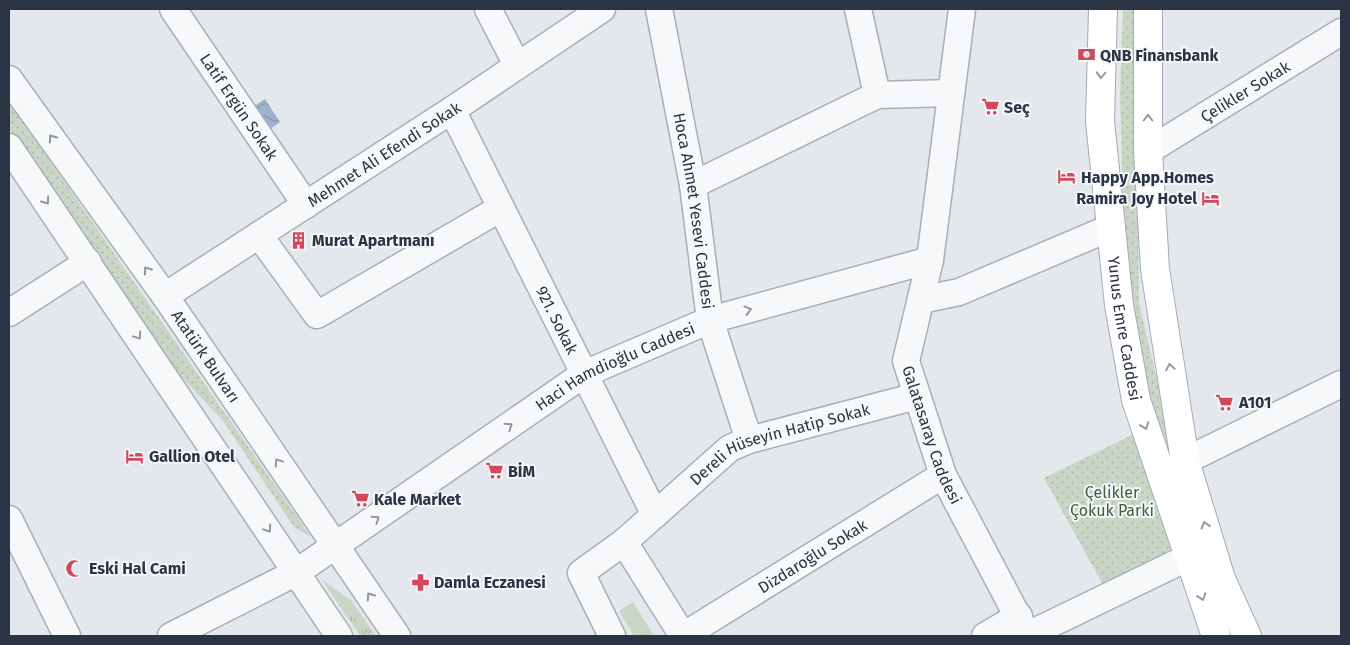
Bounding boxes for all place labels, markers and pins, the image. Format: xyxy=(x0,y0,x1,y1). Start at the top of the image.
bank icon: QNB Finansbank xyxy=(1076,45,1096,65)
place label: QNB Finansbank xyxy=(1100,46,1219,65)
supermarket icon: Seç xyxy=(980,97,1000,117)
place label: Seç xyxy=(1004,98,1030,118)
hotel icon: Happy App.Homes xyxy=(1057,167,1077,187)
place label: Happy App.Homes xyxy=(1081,168,1214,187)
hotel icon: Ramira Joy Hotel xyxy=(1201,188,1221,208)
place label: Ramira Joy Hotel xyxy=(1076,189,1197,208)
building icon: Murat Apartmanı xyxy=(288,230,308,250)
place label: Murat Apartmanı xyxy=(312,231,435,250)
supermarket icon: A101 xyxy=(1215,392,1235,412)
place label: A101 xyxy=(1238,393,1272,412)
hotel icon: Gallion Otel xyxy=(125,446,145,466)
place label: Gallion Otel xyxy=(149,447,235,466)
supermarket icon: BİM xyxy=(484,461,504,481)
place label: BİM xyxy=(508,462,536,481)
supermarket icon: Kale Market xyxy=(350,489,370,509)
place label: Kale Market xyxy=(374,490,462,509)
mosque icon: Eski Hal Cami xyxy=(65,558,85,578)
place label: Eski Hal Cami xyxy=(89,559,186,578)
pharmacy icon: Damla Eczanesi xyxy=(410,572,430,592)
place label: Damla Eczanesi xyxy=(434,573,546,592)

